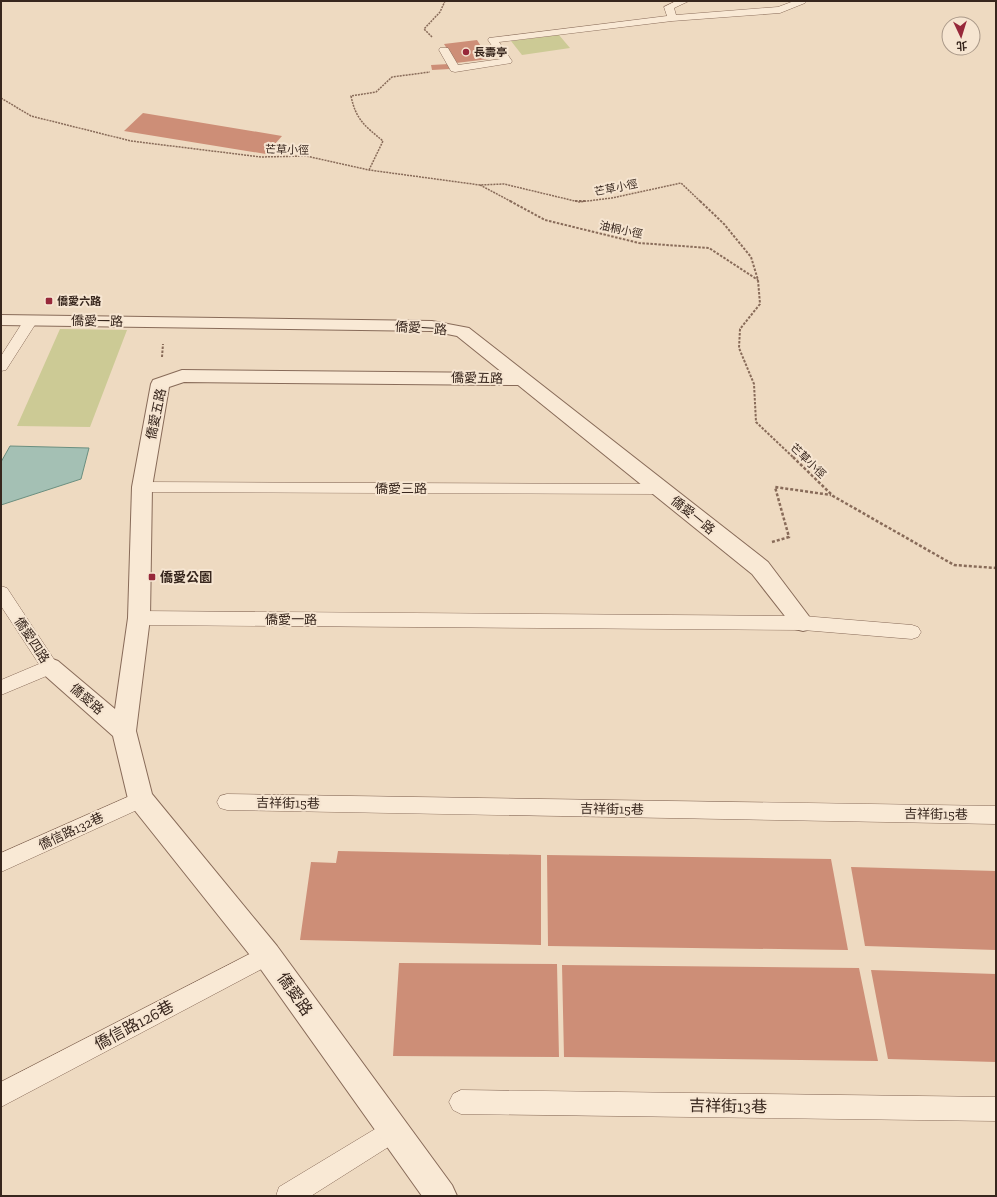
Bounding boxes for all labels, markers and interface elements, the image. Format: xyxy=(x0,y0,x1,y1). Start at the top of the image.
north arrow xyxy=(941,16,981,56)
text: 北 xyxy=(956,39,968,52)
place label: 長壽亭 xyxy=(474,46,507,59)
marker: 長壽亭 xyxy=(461,47,471,57)
street label: 芒草小徑 xyxy=(265,143,309,157)
street label: 芒草小徑 xyxy=(593,177,639,199)
street label: 油桐小徑 xyxy=(598,219,644,241)
place label: 僑愛六路 xyxy=(57,295,102,308)
marker: 僑愛六路 xyxy=(44,296,54,306)
street label: 僑愛一路 xyxy=(71,313,123,329)
street label: 僑愛一路 xyxy=(395,319,447,337)
street label: 僑愛五路 xyxy=(451,370,503,386)
street label: 僑愛五路 xyxy=(143,387,169,441)
street label: 芒草小徑 xyxy=(788,441,828,481)
street label: 僑愛三路 xyxy=(375,481,427,496)
street label: 僑愛一路 xyxy=(668,493,718,537)
place label: 僑愛公園 xyxy=(160,570,212,585)
marker: 僑愛公園 xyxy=(147,572,157,582)
street label: 僑愛一路 xyxy=(265,612,317,627)
street label: 僑愛四路 xyxy=(12,614,52,666)
street label: 僑愛路 xyxy=(67,681,107,717)
street label: 吉祥街15巷 xyxy=(256,795,320,811)
street label: 吉祥街15巷 xyxy=(580,801,644,817)
street label: 吉祥街15巷 xyxy=(904,806,968,822)
street label: 僑信路132巷 xyxy=(36,809,106,853)
street label: 僑愛路 xyxy=(273,969,317,1019)
street label: 僑信路126巷 xyxy=(91,996,177,1054)
street label: 吉祥街13巷 xyxy=(689,1096,767,1116)

